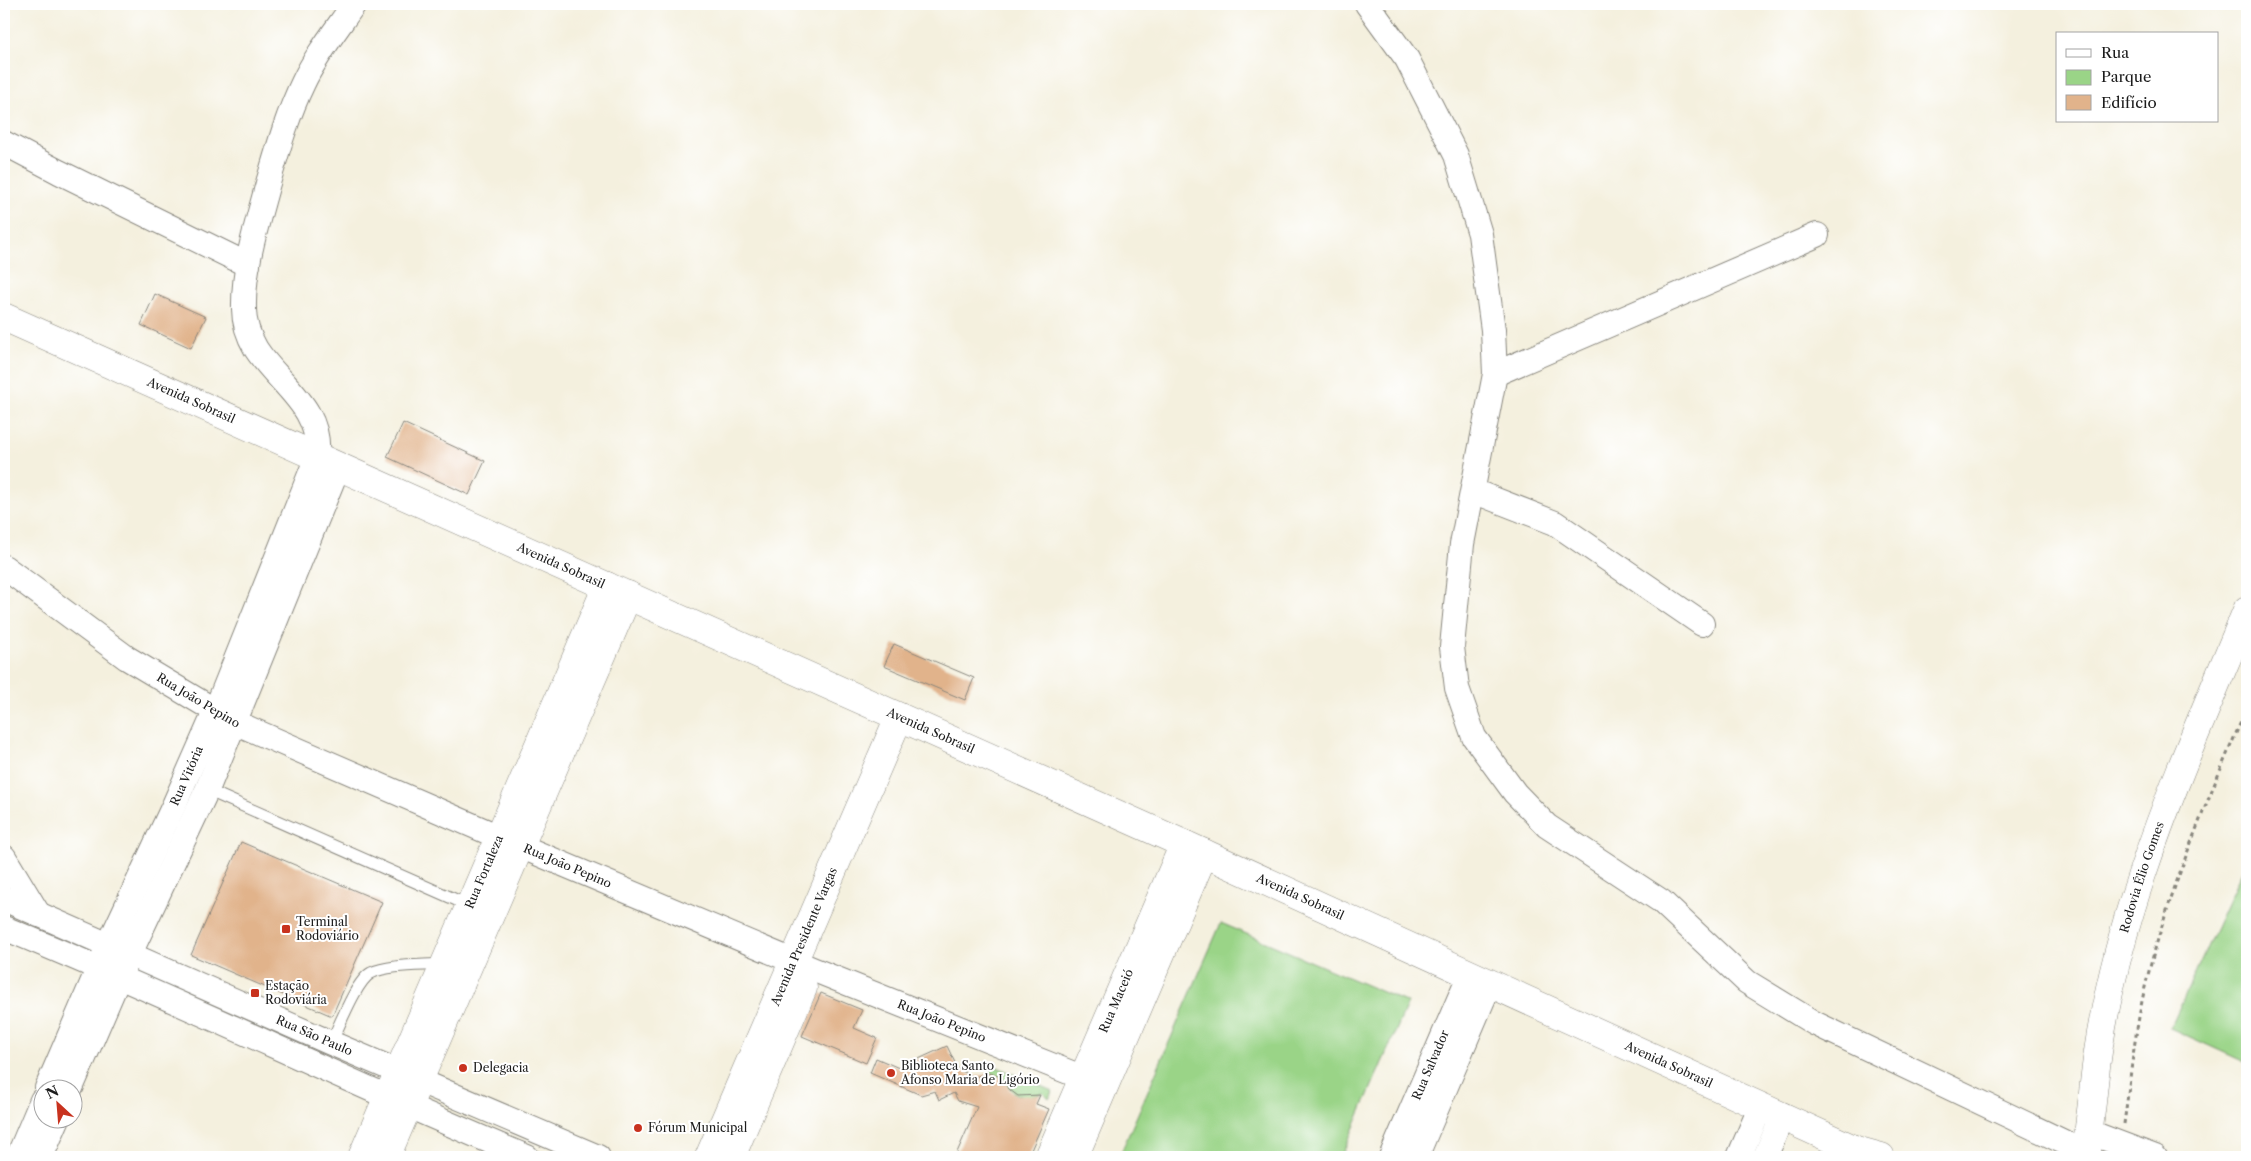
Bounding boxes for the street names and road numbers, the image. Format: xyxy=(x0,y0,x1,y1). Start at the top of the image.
street label: Avenida Sobrasil xyxy=(144,374,238,426)
street label: Avenida Sobrasil xyxy=(514,539,608,592)
street label: Rua João Pepino xyxy=(154,670,242,731)
street label: Avenida Sobrasil xyxy=(884,704,978,757)
street label: Rua Vitória xyxy=(167,743,206,808)
street label: Rodovia Élio Gomes xyxy=(2116,820,2167,934)
street label: Rua Fortaleza xyxy=(461,832,506,911)
street label: Rua João Pepino xyxy=(521,840,614,891)
street label: Avenida Presidente Vargas xyxy=(767,865,840,1009)
street label: Avenida Sobrasil xyxy=(1253,870,1347,923)
street label: Rua Maceió xyxy=(1096,967,1136,1035)
street label: Rua João Pepino xyxy=(895,996,988,1045)
street label: Rua São Paulo xyxy=(274,1012,355,1058)
street label: Rua Salvador xyxy=(1408,1028,1452,1102)
street label: Avenida Sobrasil xyxy=(1622,1037,1716,1091)

